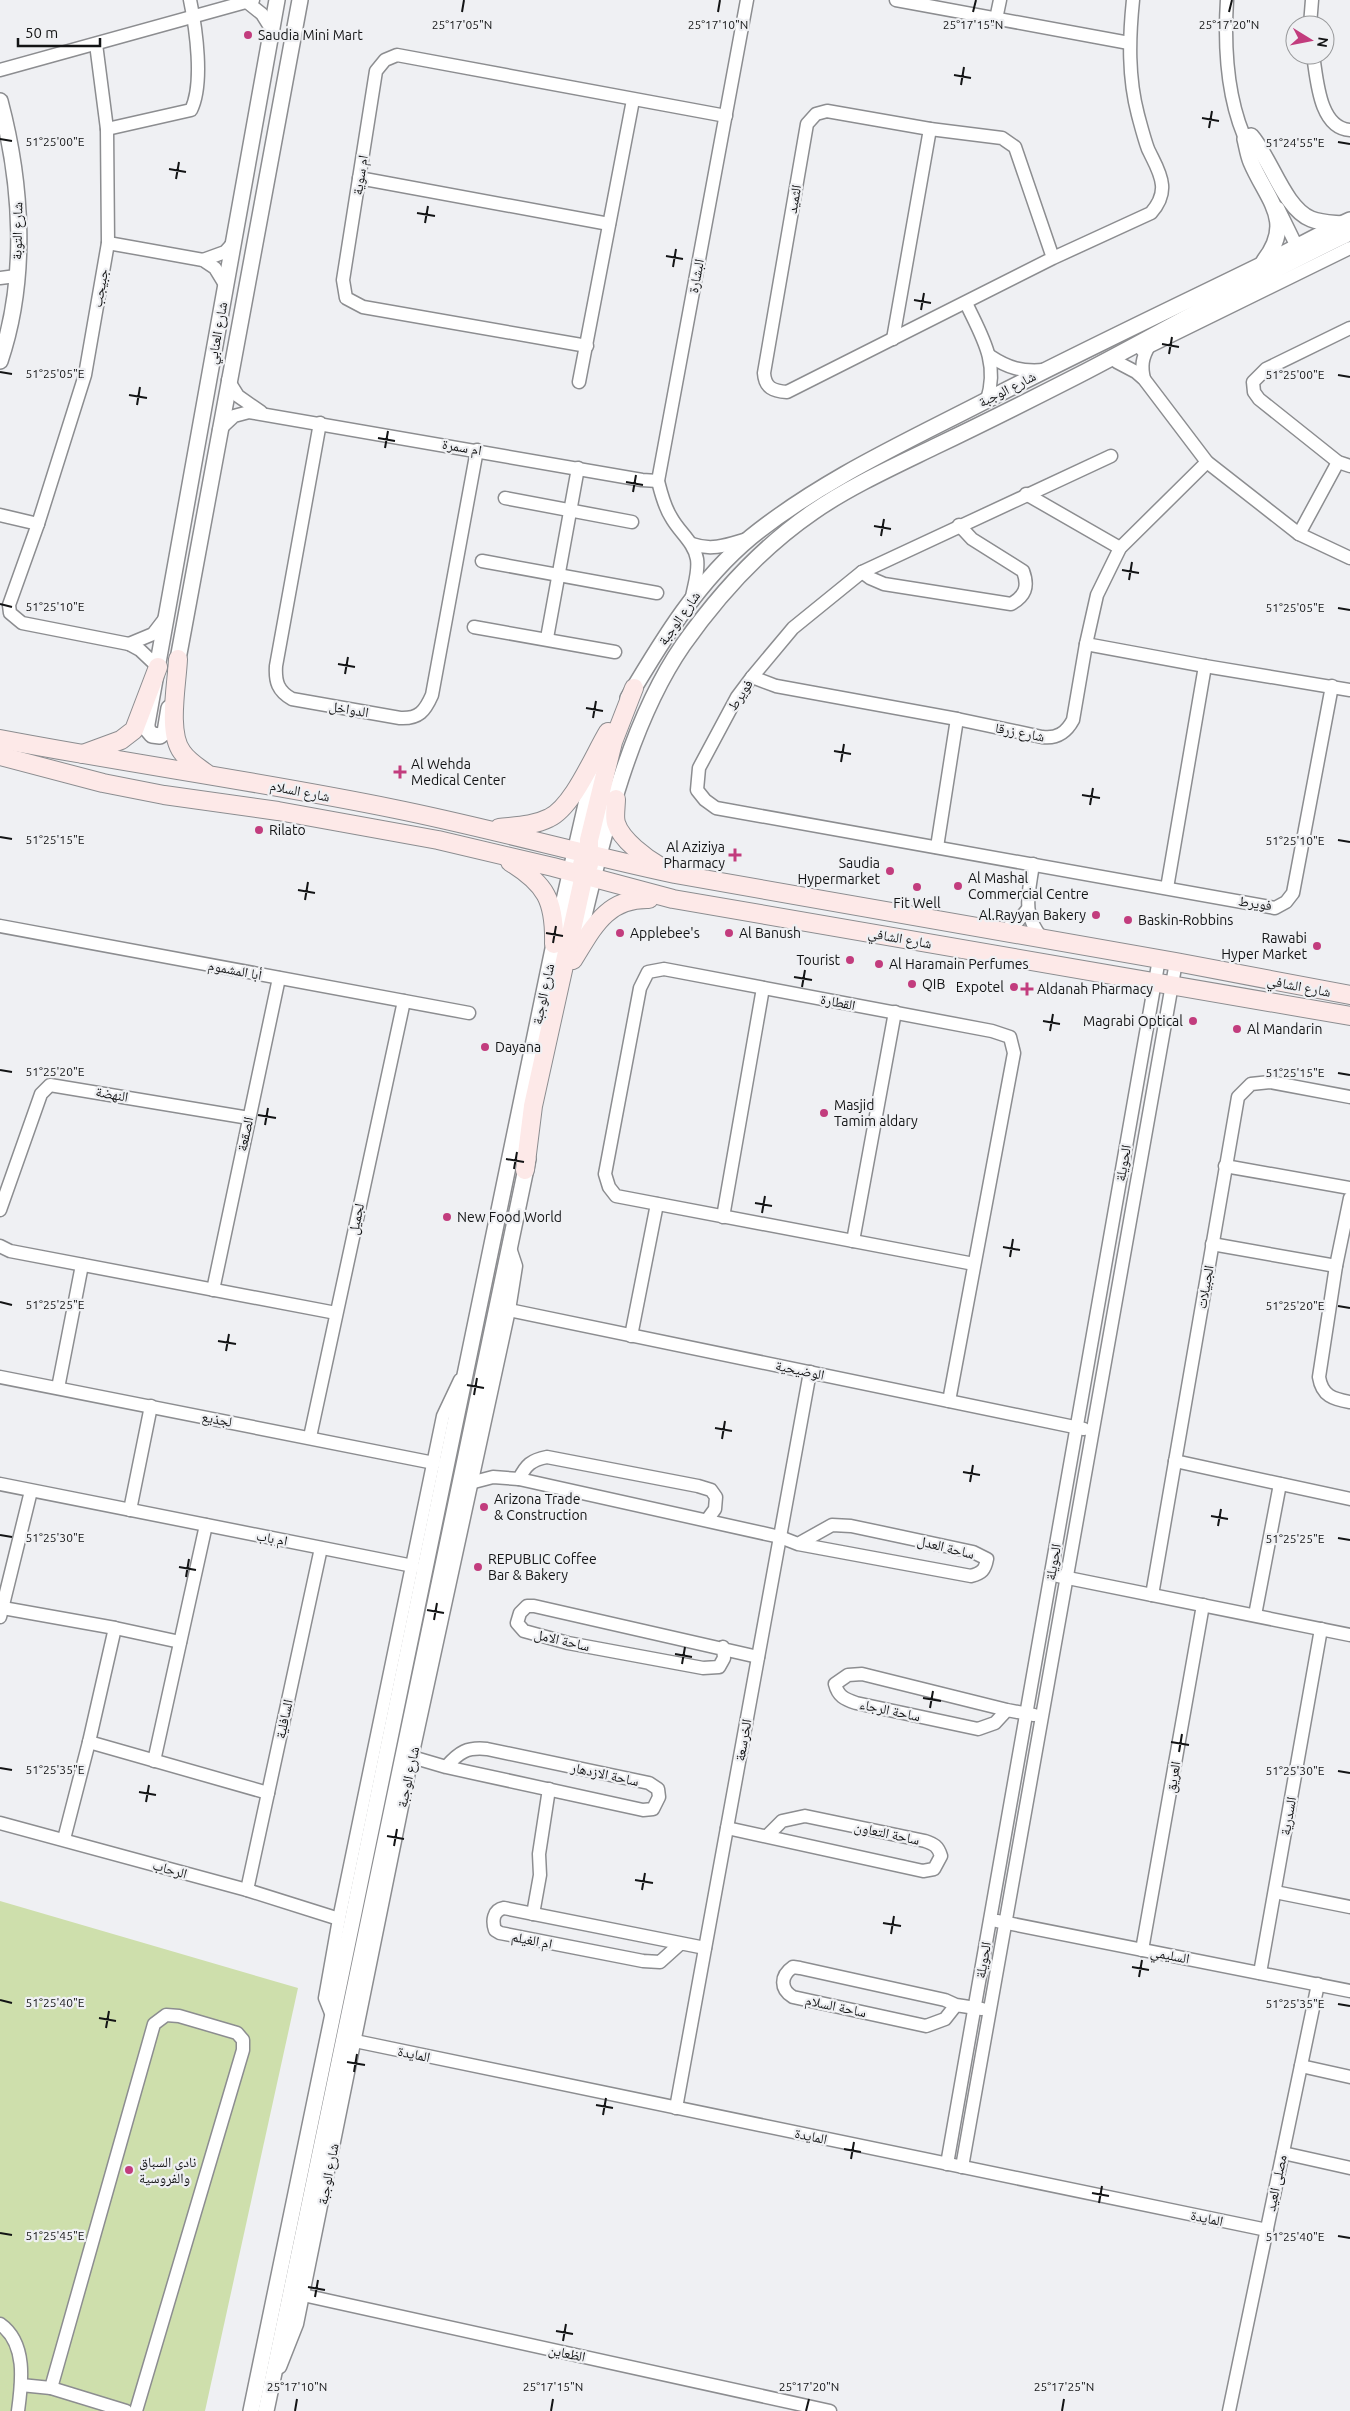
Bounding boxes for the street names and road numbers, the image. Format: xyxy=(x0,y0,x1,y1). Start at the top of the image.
street label: ام سوية xyxy=(349,154,373,196)
street label: الثميد xyxy=(784,183,805,215)
street label: شارع التوبة xyxy=(8,202,28,260)
street label: البشارة xyxy=(685,258,708,295)
street label: جبيجب xyxy=(89,267,112,309)
street label: شارع العنابي xyxy=(204,301,234,366)
street label: شارع الوجبة xyxy=(976,368,1039,412)
street label: ام سمرة xyxy=(441,436,483,460)
street label: شارع الوجبة xyxy=(655,588,705,649)
street label: فويرط xyxy=(724,676,757,714)
street label: الدواخل xyxy=(328,698,370,721)
street label: شارع زرقا xyxy=(994,719,1046,747)
street label: شارع السلام xyxy=(268,777,331,807)
street label: فويرط xyxy=(1237,893,1273,914)
street label: شارع الشافي xyxy=(866,925,933,955)
street label: أبا المشموم xyxy=(206,957,263,985)
street label: شارع الوجبة xyxy=(529,962,559,1026)
street label: شارع الشافي xyxy=(1265,972,1332,1003)
street label: القطارة xyxy=(819,991,857,1014)
street label: النهضة xyxy=(94,1083,130,1105)
street label: الصقعة xyxy=(234,1115,256,1153)
street label: الحويلة xyxy=(1112,1144,1135,1183)
street label: لجميل xyxy=(345,1202,368,1236)
street label: الجبيلات xyxy=(1193,1264,1217,1310)
street label: الوضيحية xyxy=(774,1357,826,1384)
street label: لجذيع xyxy=(200,1408,233,1432)
street label: ام باب xyxy=(255,1527,289,1551)
street label: ساحة العدل xyxy=(916,1532,976,1563)
street label: الحويلة xyxy=(1042,1543,1065,1582)
street label: ساحة الامل xyxy=(532,1626,591,1655)
street label: ساحة الرجاء xyxy=(858,1696,922,1725)
street label: السافلية xyxy=(272,1698,296,1740)
street label: الخرسعة xyxy=(731,1718,756,1763)
street label: شارع الوجبة xyxy=(394,1745,424,1809)
street label: ساحة الازدهار xyxy=(568,1759,640,1790)
street label: العريق xyxy=(1162,1760,1186,1794)
street label: السدرية xyxy=(1277,1796,1300,1837)
street label: ساحة التعاون xyxy=(853,1818,921,1849)
street label: الرحاب xyxy=(151,1856,189,1883)
street label: ام الغيلم xyxy=(510,1928,554,1954)
street label: الحويلة xyxy=(972,1941,995,1980)
street label: السليمي xyxy=(1148,1943,1191,1970)
street label: ساحة السلام xyxy=(804,1992,868,2022)
street label: المايدة xyxy=(396,2043,432,2065)
street label: المايدة xyxy=(793,2125,829,2147)
street label: شارع الوجبة xyxy=(314,2142,344,2206)
street label: مصلى العيد xyxy=(1262,2153,1291,2213)
street label: المايدة xyxy=(1189,2207,1225,2229)
street label: الظعاين xyxy=(547,2341,587,2366)

